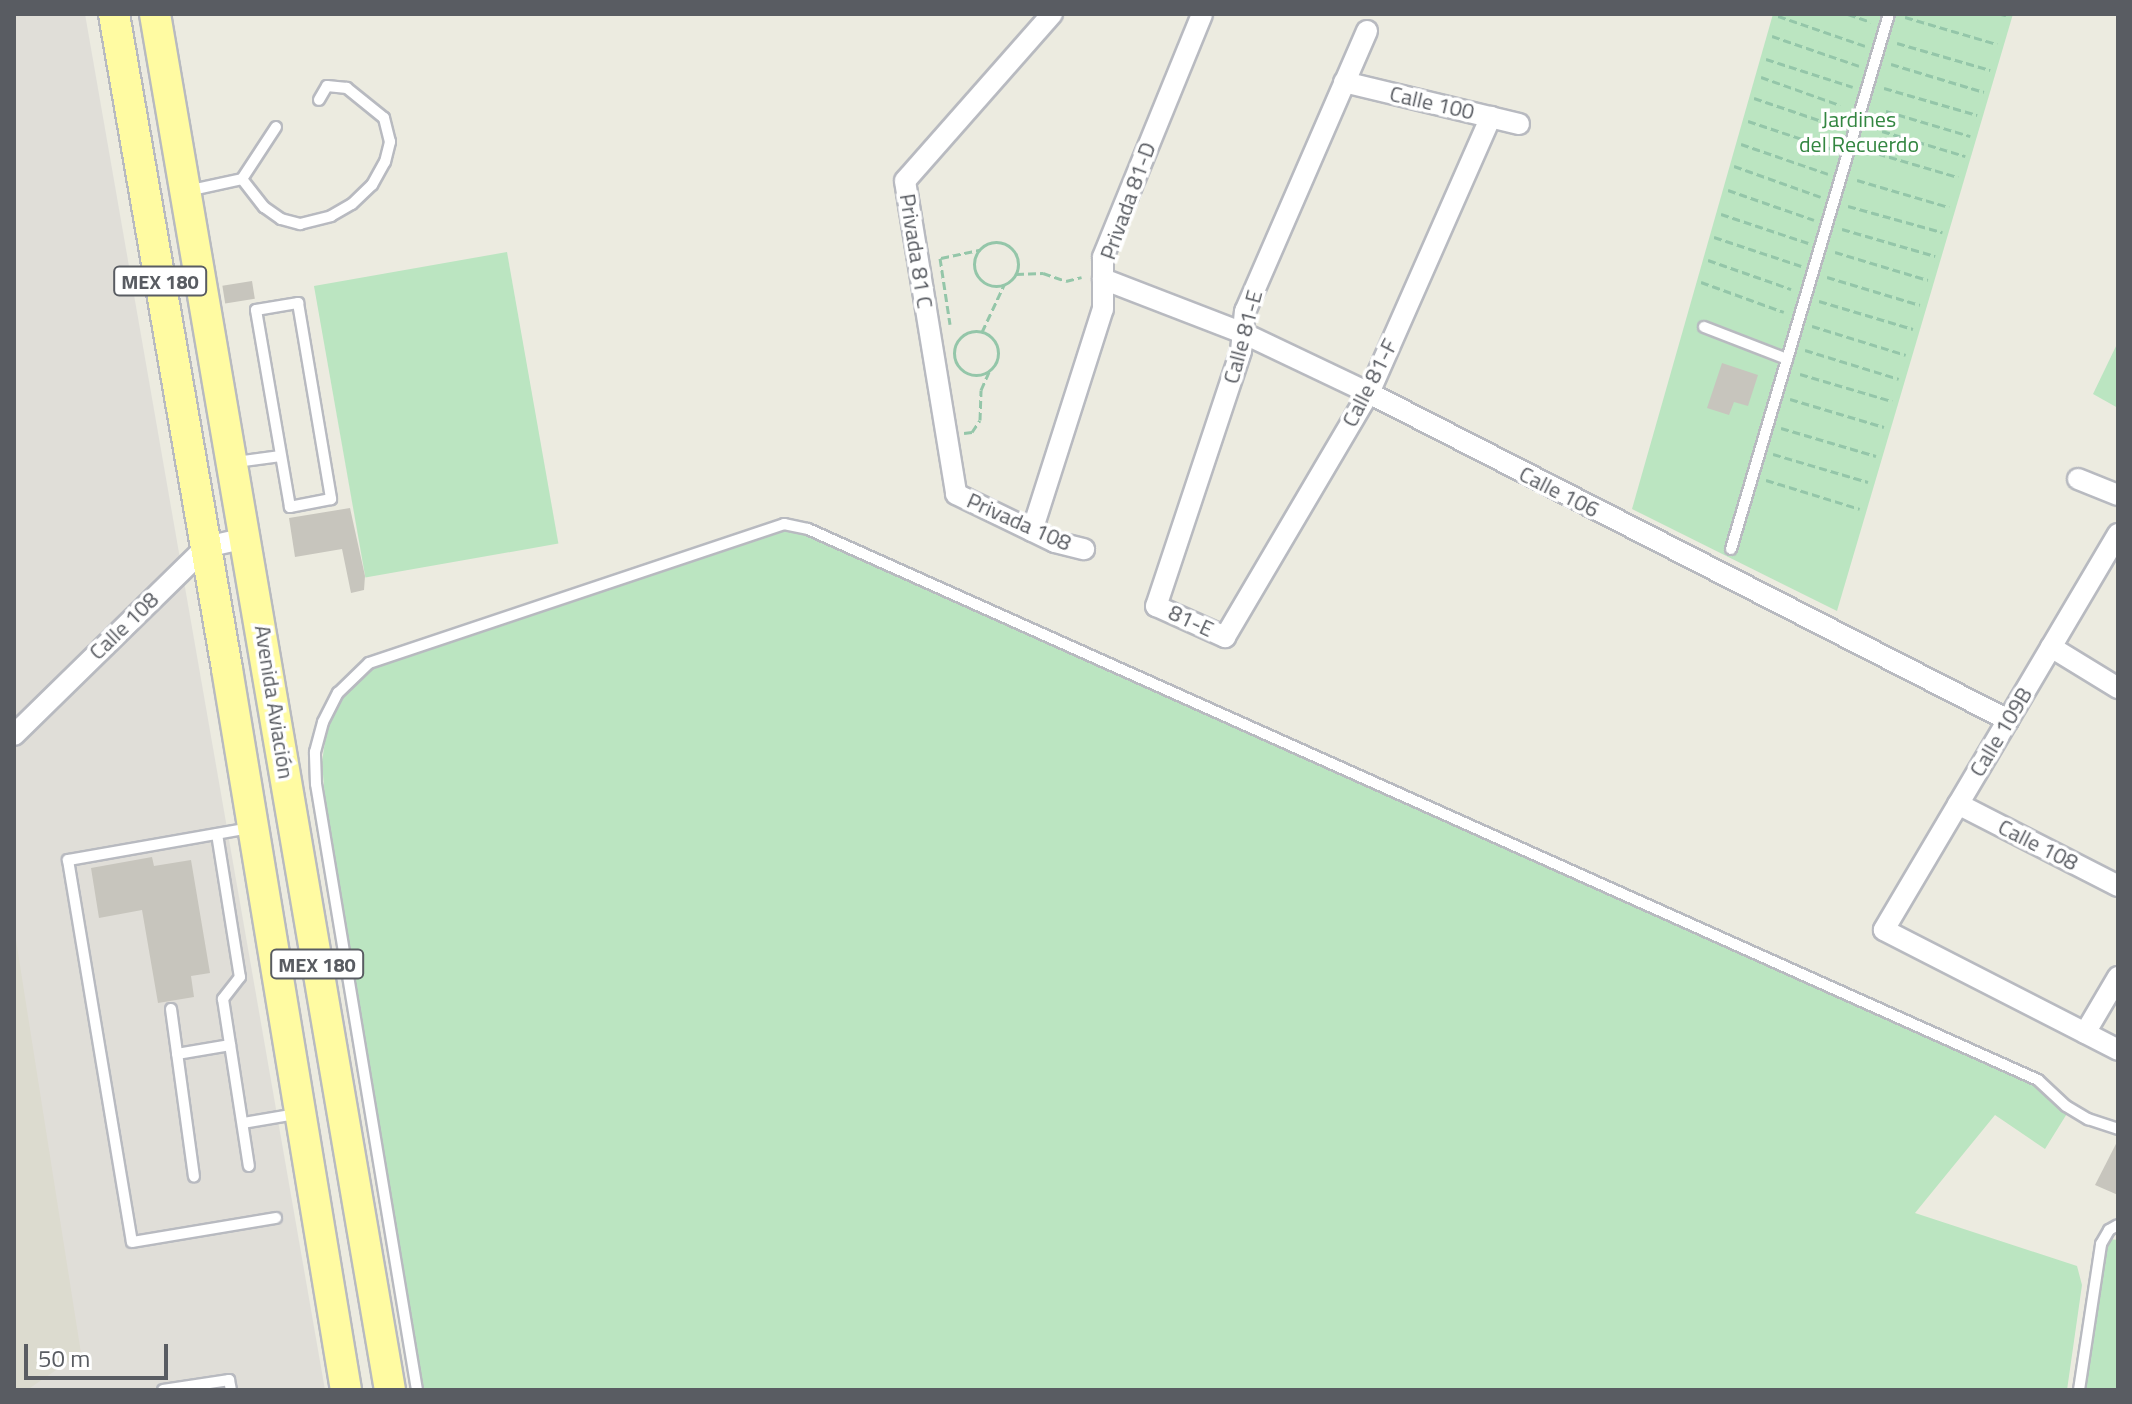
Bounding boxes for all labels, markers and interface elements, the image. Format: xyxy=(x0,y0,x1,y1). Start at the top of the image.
street label: Calle 100 xyxy=(1387,80,1477,126)
park label: Jardines del Recuerdo xyxy=(1799,106,1919,158)
street label: Privada 81-D xyxy=(1095,139,1161,263)
street label: Privada 81 C xyxy=(894,192,938,310)
road number: MEX 180 xyxy=(112,265,208,297)
street label: Calle 81-E xyxy=(1218,287,1268,387)
street label: Calle 81-F xyxy=(1337,335,1403,431)
street label: Calle 106 xyxy=(1515,461,1603,523)
street label: Privada 108 xyxy=(963,487,1075,557)
street label: Calle 108 xyxy=(84,587,164,665)
street label: 81-E xyxy=(1164,599,1218,643)
street label: Avenida Aviación xyxy=(249,623,299,781)
street label: Calle 109B xyxy=(1964,683,2038,781)
street label: Calle 108 xyxy=(1994,814,2082,876)
road number: MEX 180 xyxy=(269,948,365,980)
scale bar xyxy=(28,1328,172,1378)
text: 50 m xyxy=(38,1340,90,1376)

